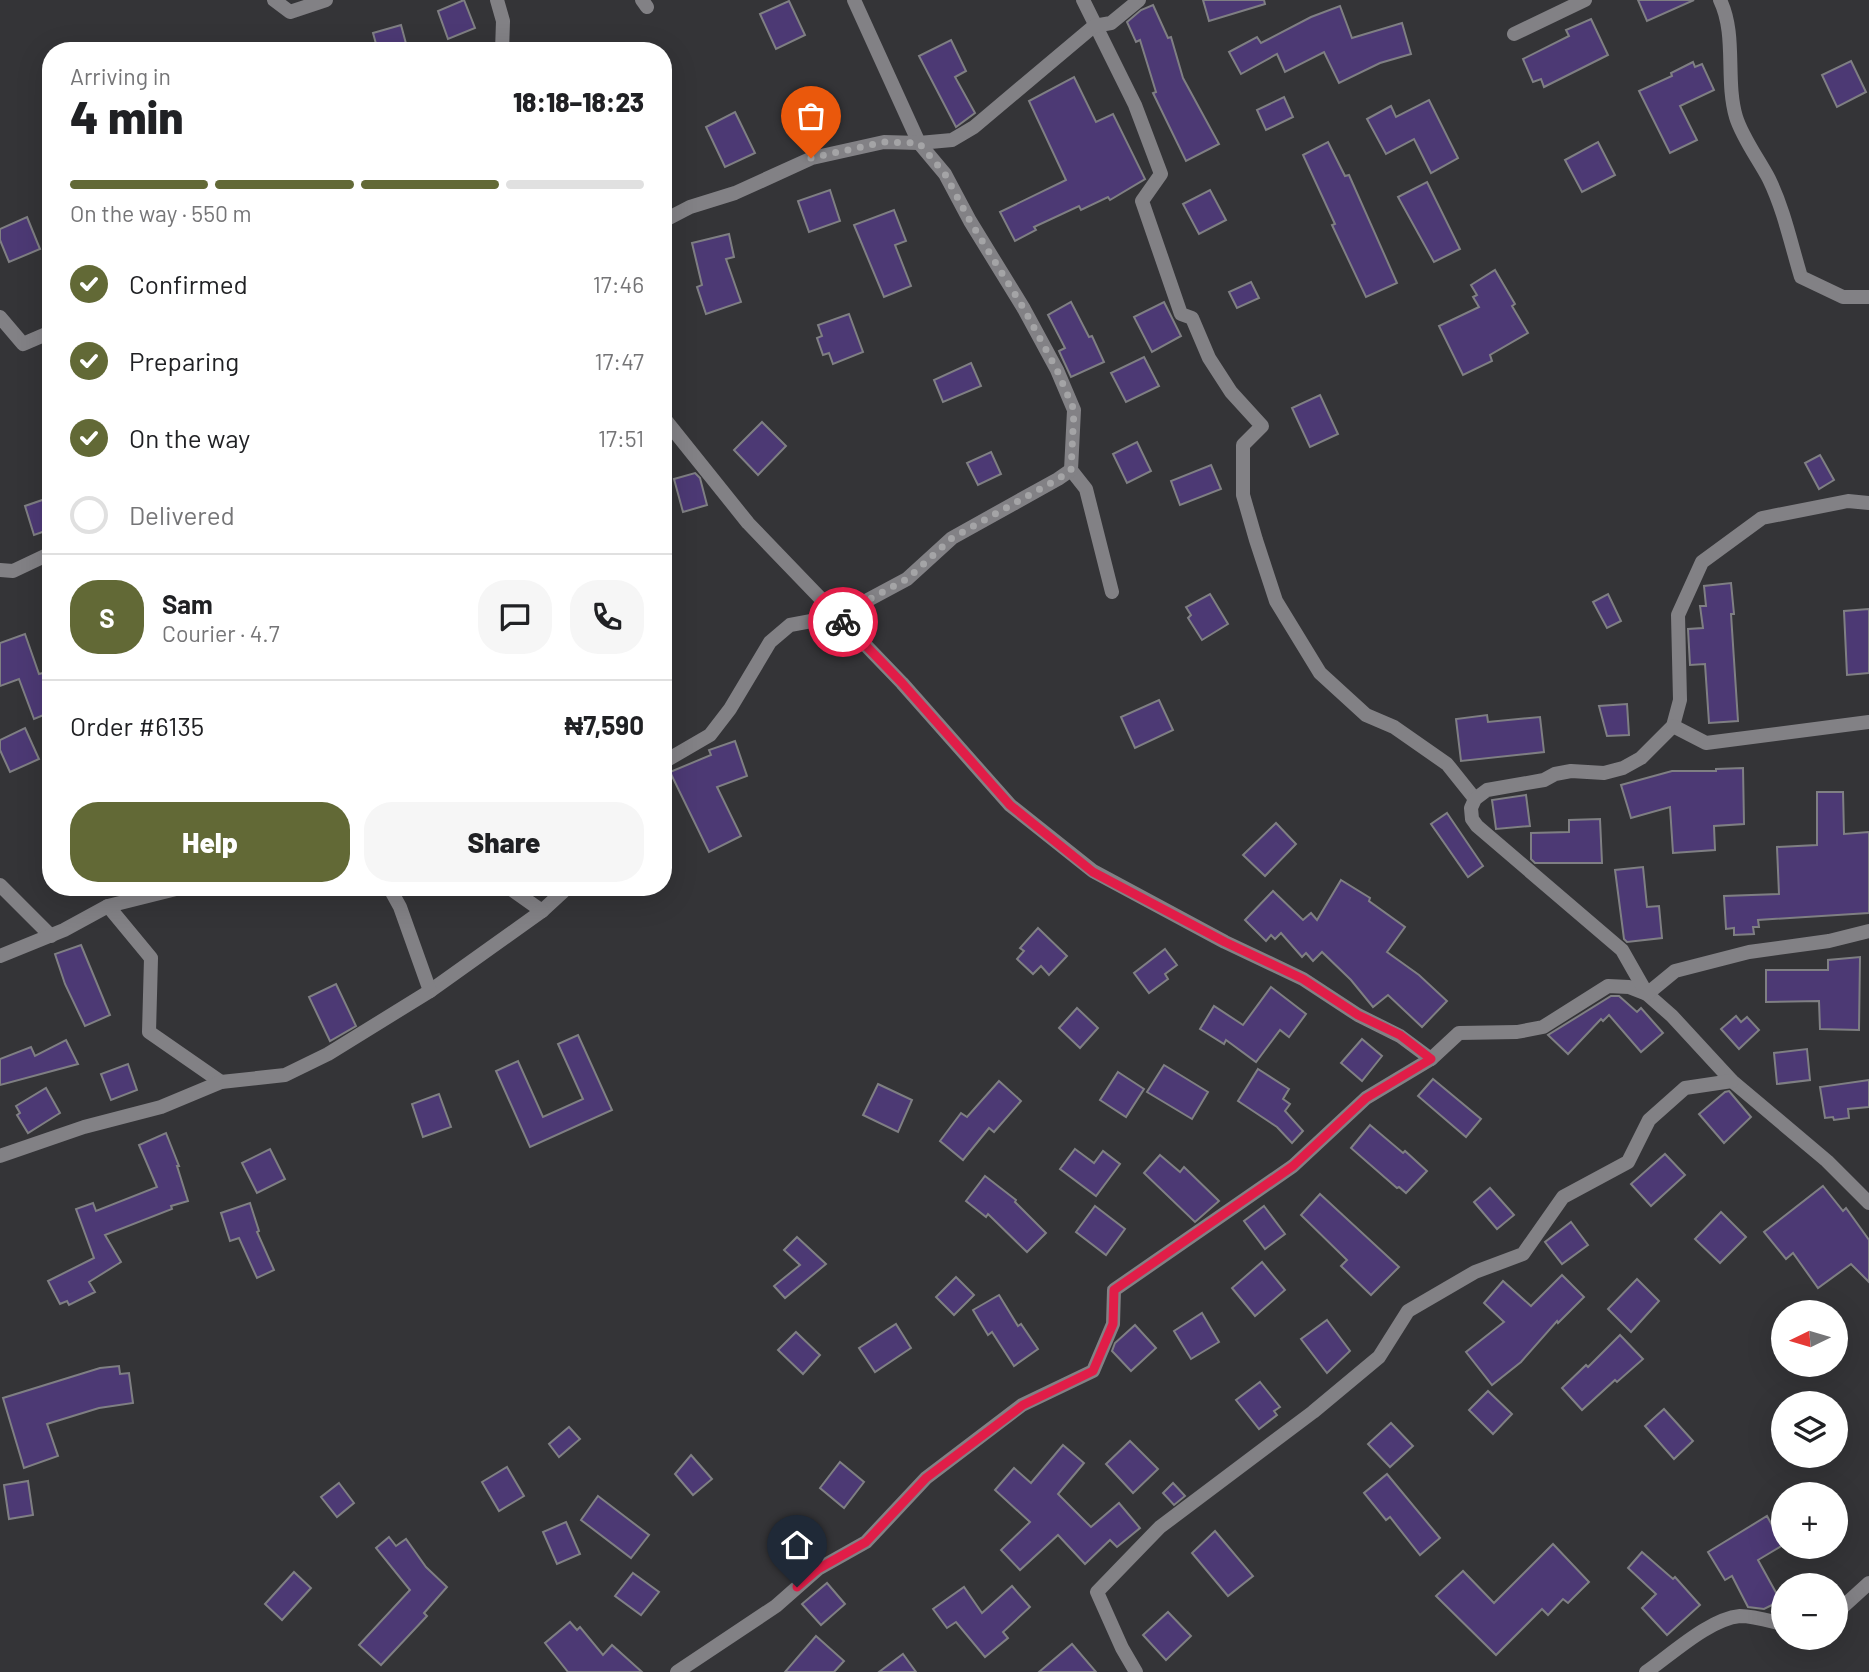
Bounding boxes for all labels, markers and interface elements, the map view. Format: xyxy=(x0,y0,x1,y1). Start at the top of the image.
text: Arriving in xyxy=(70,62,171,90)
text: 18:18–18:23 xyxy=(513,86,644,117)
pin xyxy=(781,86,841,158)
text: 4 min xyxy=(70,88,184,143)
icon: bag xyxy=(792,97,830,135)
text: On the way · 550 m xyxy=(70,199,252,227)
icon: check xyxy=(70,265,108,303)
text: Confirmed xyxy=(129,268,248,299)
text: 17:46 xyxy=(593,270,644,298)
icon: check xyxy=(70,342,108,380)
text: Preparing xyxy=(129,345,239,376)
text: 17:47 xyxy=(594,347,644,375)
icon: check xyxy=(70,419,108,457)
text: On the way xyxy=(129,422,250,453)
text: 17:51 xyxy=(598,424,644,452)
text: Delivered xyxy=(129,499,235,530)
button: chat xyxy=(478,580,552,654)
button: phone xyxy=(570,580,644,654)
courier xyxy=(808,587,878,657)
text: Sam xyxy=(162,588,213,619)
text: S xyxy=(99,602,115,633)
icon: bike xyxy=(824,603,862,641)
text: Courier · 4.7 xyxy=(162,619,280,647)
text: ₦7,590 xyxy=(565,709,644,740)
text: Order #6135 xyxy=(70,710,204,741)
button: Help xyxy=(70,802,350,882)
button: Share xyxy=(364,802,644,882)
north arrow xyxy=(1771,1300,1848,1377)
map controls xyxy=(1771,1300,1848,1650)
button: layers xyxy=(1771,1391,1848,1468)
button: + xyxy=(1771,1482,1848,1559)
pin xyxy=(767,1515,827,1587)
icon: home xyxy=(778,1526,816,1564)
button: − xyxy=(1771,1573,1848,1650)

